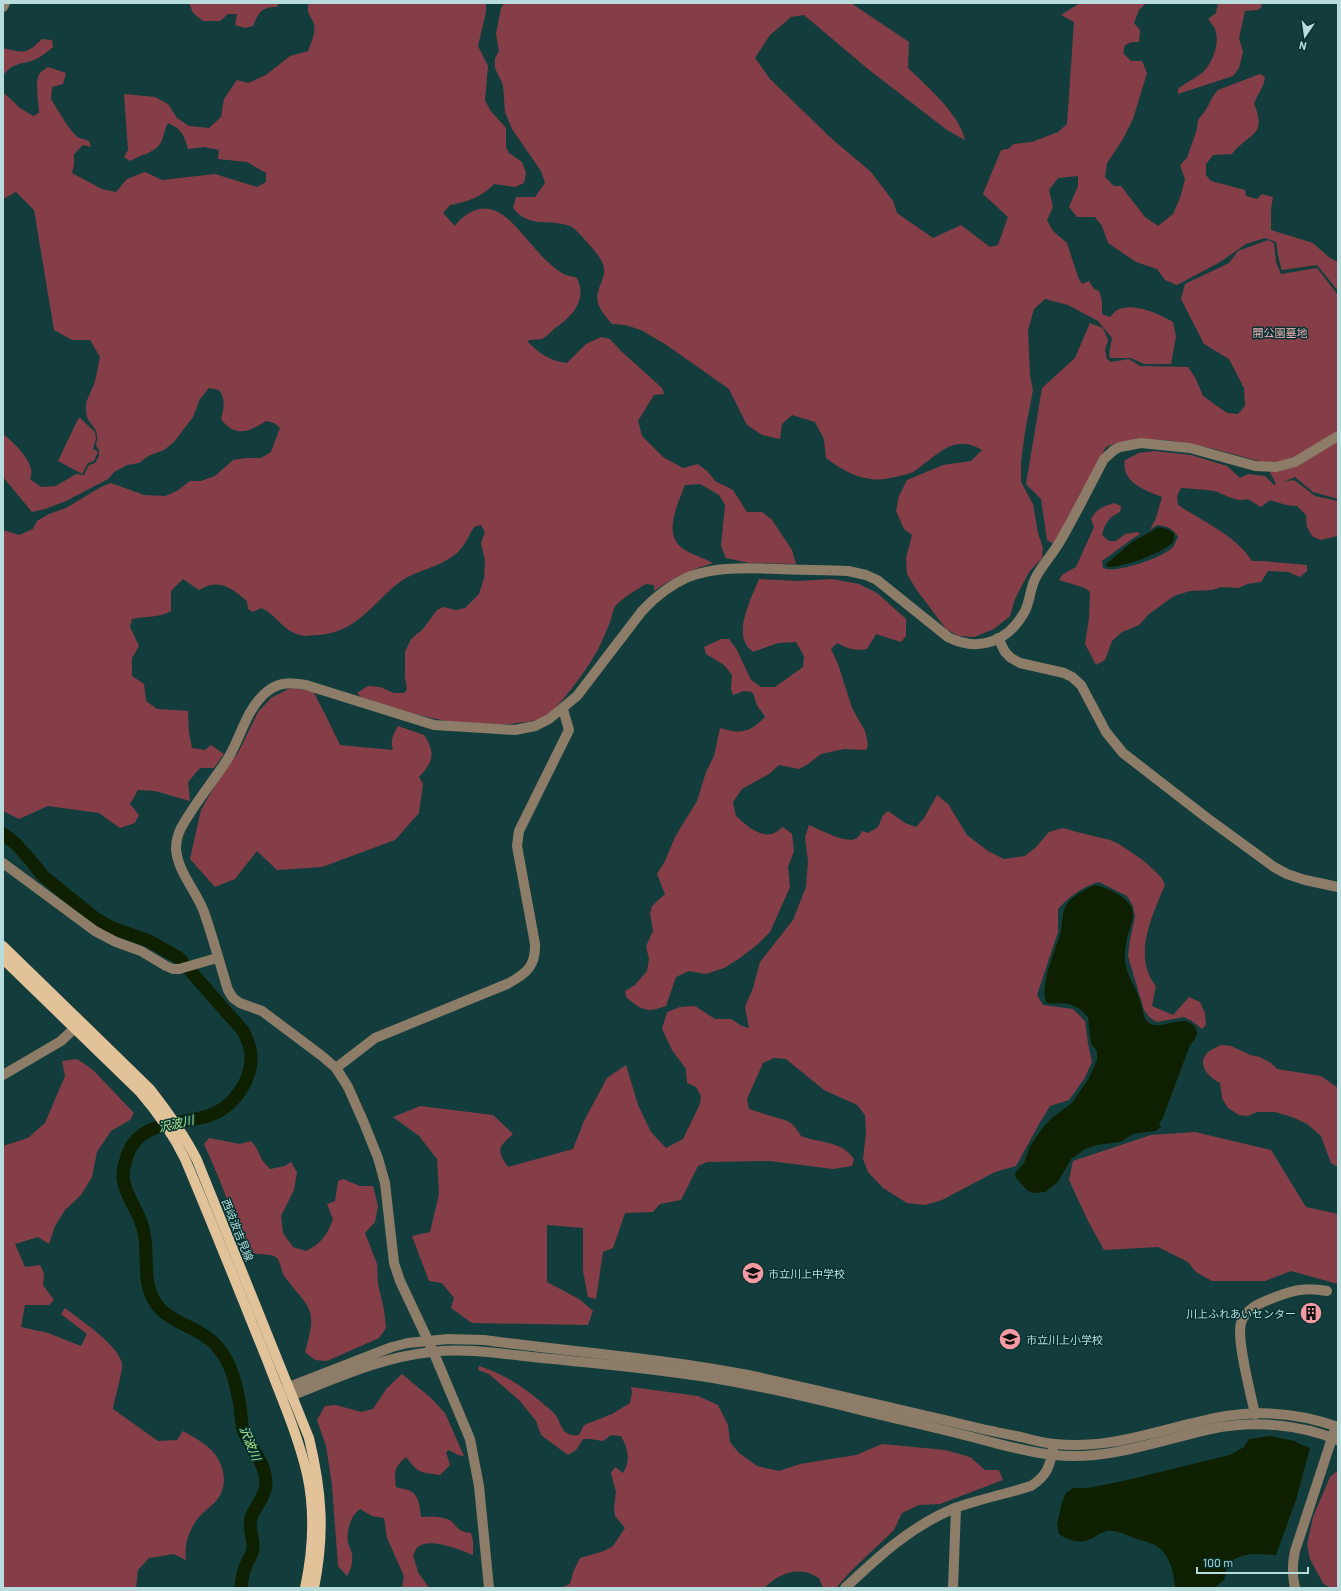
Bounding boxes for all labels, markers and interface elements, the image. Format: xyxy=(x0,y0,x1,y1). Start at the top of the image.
north arrow xyxy=(1285,16,1325,56)
text: N xyxy=(1298,39,1308,53)
park label: 開公園墓地 xyxy=(1253,326,1308,339)
water label: 沢波川 xyxy=(157,1112,197,1134)
street label: 西岐波吉見線 xyxy=(220,1197,256,1263)
school or university icon: 市立川上中学校 xyxy=(740,1260,766,1286)
place label: 市立川上中学校 xyxy=(768,1267,845,1280)
building icon: 川上ふれあいセンター xyxy=(1298,1300,1324,1326)
place label: 川上ふれあいセンター xyxy=(1186,1307,1296,1320)
school or university icon: 市立川上小学校 xyxy=(997,1326,1023,1352)
place label: 市立川上小学校 xyxy=(1026,1333,1103,1346)
water label: 沢波川 xyxy=(238,1424,265,1464)
scale bar xyxy=(1197,1549,1308,1575)
text: 100 m xyxy=(1203,1555,1233,1569)

